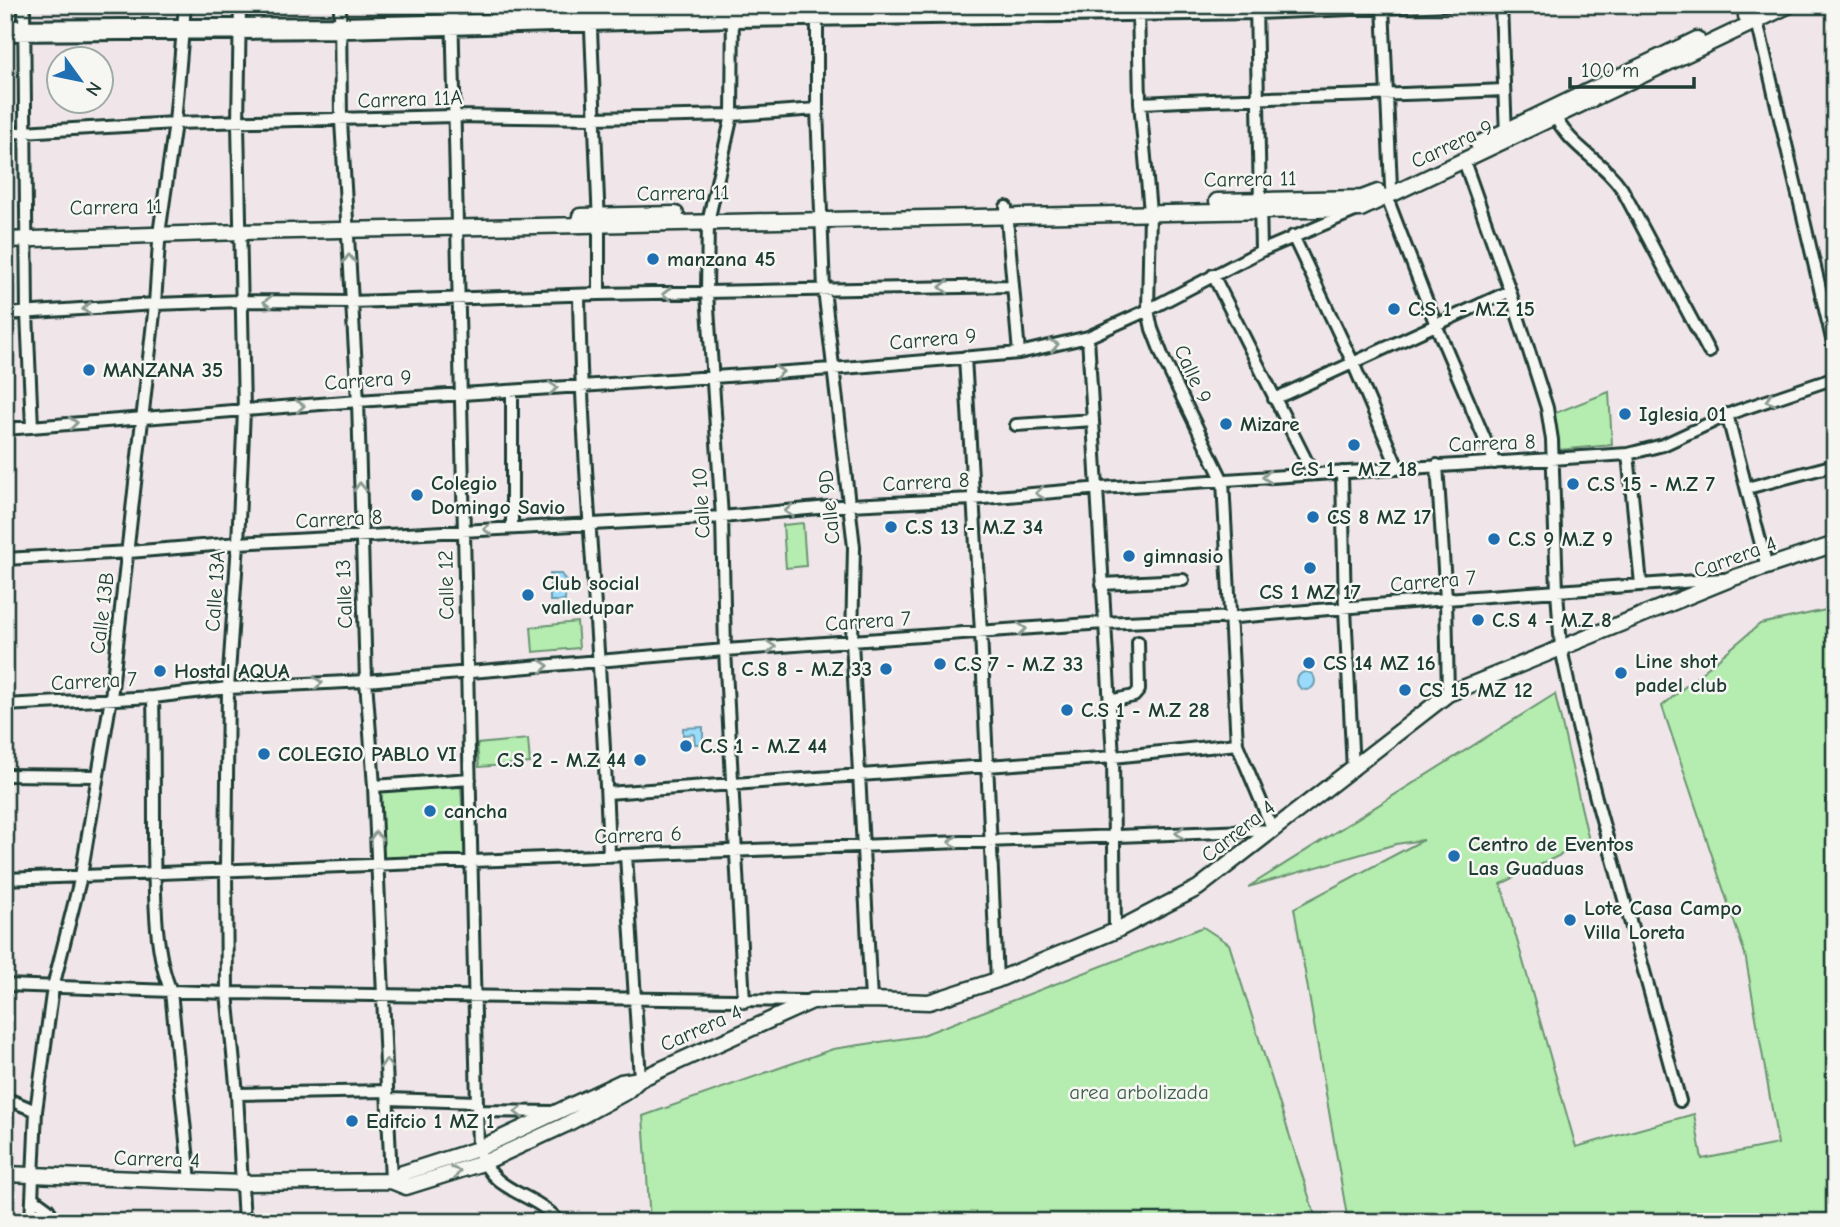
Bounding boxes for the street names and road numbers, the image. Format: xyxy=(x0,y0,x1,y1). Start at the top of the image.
street label: Carrera 11A xyxy=(357,85,463,113)
street label: Carrera 9 xyxy=(1407,115,1497,173)
street label: Carrera 11 xyxy=(1203,166,1297,192)
street label: Carrera 11 xyxy=(636,180,730,206)
street label: Carrera 11 xyxy=(69,194,163,220)
street label: Carrera 9 xyxy=(888,323,978,355)
street label: Calle 9 xyxy=(1169,341,1217,407)
street label: Carrera 9 xyxy=(324,365,412,395)
street label: Carrera 8 xyxy=(1448,429,1536,457)
street label: Calle 10 xyxy=(687,467,715,539)
street label: Carrera 8 xyxy=(882,468,970,496)
street label: Calle 9D xyxy=(813,469,845,545)
street label: Carrera 8 xyxy=(295,505,383,533)
street label: Carrera 4 xyxy=(1690,531,1780,583)
street label: Calle 13A xyxy=(200,549,230,633)
street label: Calle 12 xyxy=(433,550,459,620)
street label: Calle 13 xyxy=(331,559,357,629)
street label: Carrera 7 xyxy=(1389,565,1477,597)
street label: Calle 13B xyxy=(85,571,119,655)
street label: Carrera 7 xyxy=(824,606,912,636)
street label: Carrera 7 xyxy=(50,667,138,695)
street label: Carrera 4 xyxy=(1197,795,1279,867)
street label: Carrera 6 xyxy=(594,821,682,849)
street label: Carrera 4 xyxy=(657,999,745,1057)
street label: Carrera 4 xyxy=(113,1145,201,1173)

